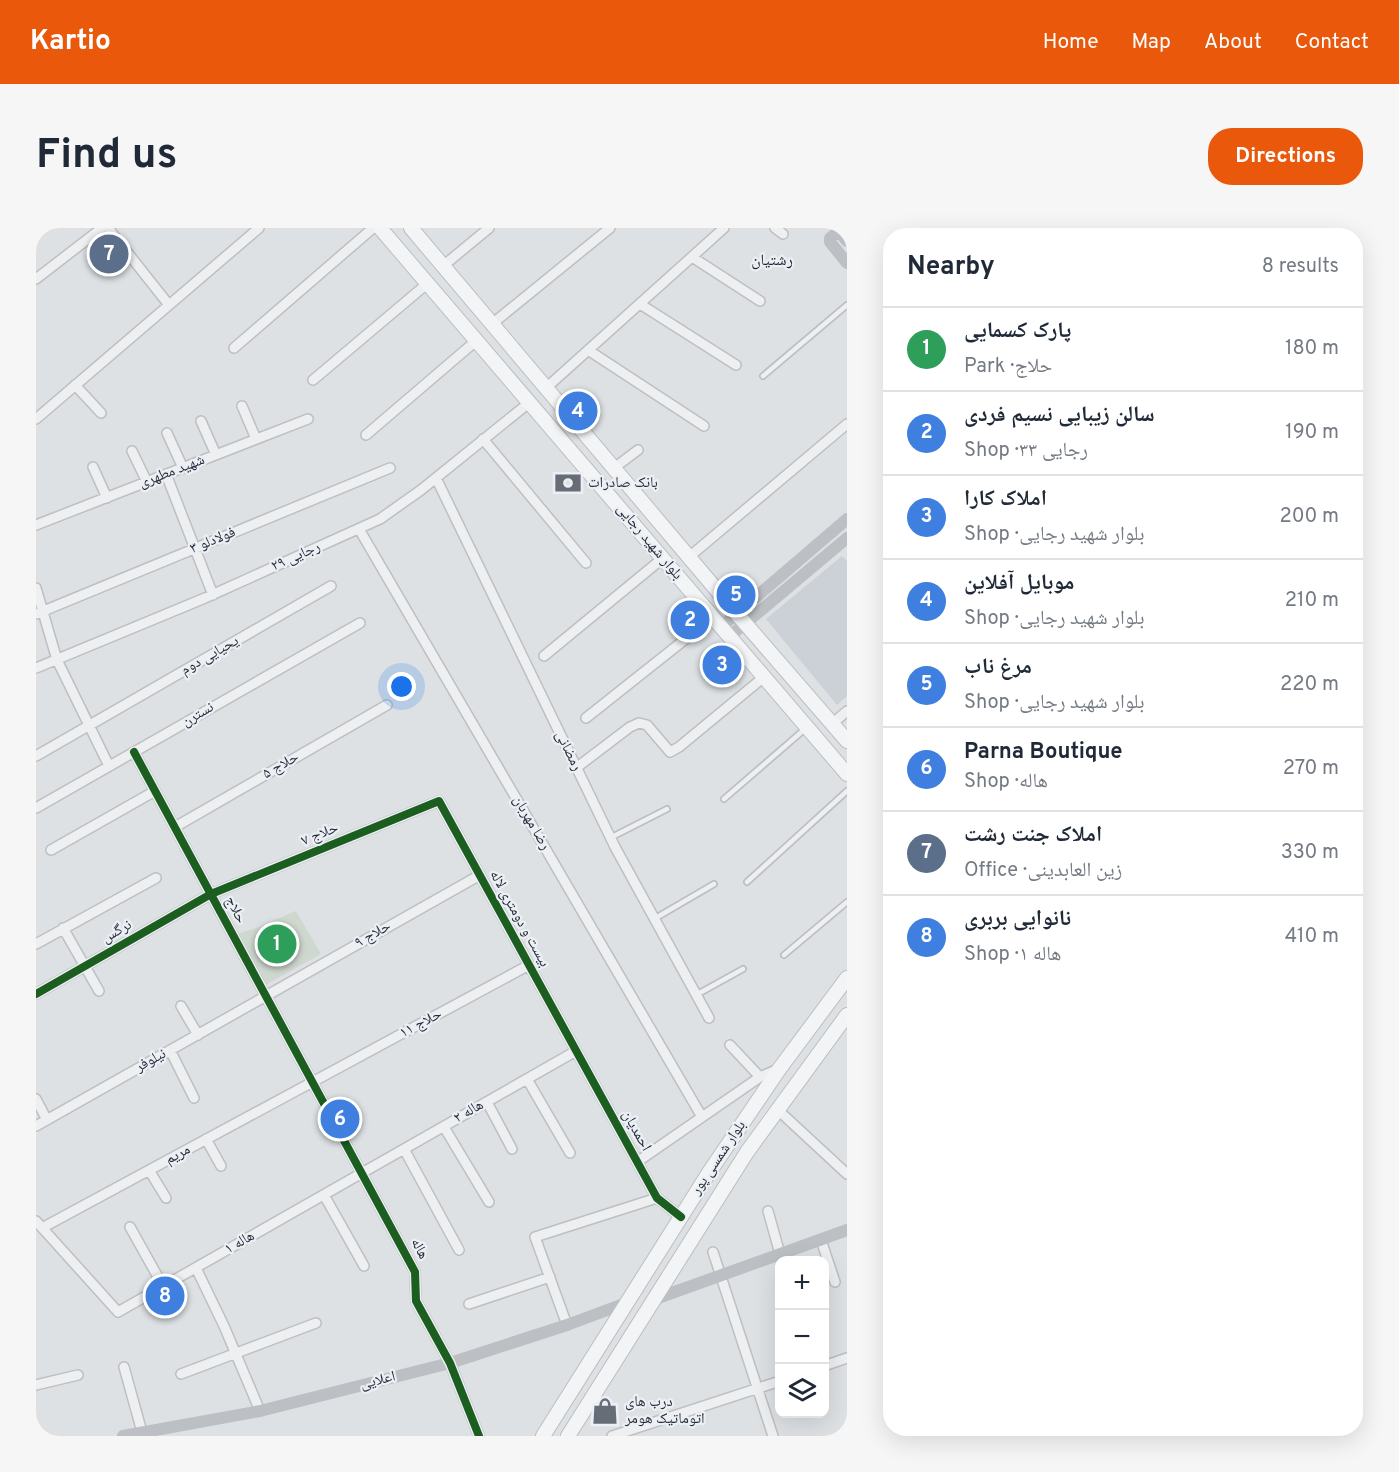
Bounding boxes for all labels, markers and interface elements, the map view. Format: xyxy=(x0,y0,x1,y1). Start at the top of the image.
text: Kartio xyxy=(30,24,111,60)
text: Home xyxy=(1043,29,1099,56)
text: Map xyxy=(1132,29,1171,56)
text: About xyxy=(1204,29,1262,56)
text: Contact xyxy=(1295,29,1369,56)
button: Directions xyxy=(1208,128,1363,185)
text: Find us xyxy=(36,130,177,183)
pin: 7 xyxy=(90,231,128,276)
district label: رشتیان xyxy=(751,251,793,271)
text: Nearby xyxy=(907,251,995,284)
text: 8 results xyxy=(1262,254,1339,280)
text: پارک کسمایی xyxy=(964,318,1071,345)
text: 1 xyxy=(923,336,931,362)
text: 180 m xyxy=(1285,336,1339,362)
text: Park · حلاج xyxy=(964,354,1052,380)
pin: 4 xyxy=(558,388,598,434)
text: سالن زیبایی نسیم فردی xyxy=(964,402,1155,429)
text: 2 xyxy=(920,420,933,446)
text: 190 m xyxy=(1285,420,1339,446)
text: Shop · رجایی ۳۳ xyxy=(964,438,1088,464)
street label: شهید مطهری xyxy=(136,451,208,493)
bank icon: بانک صادرات xyxy=(553,468,583,498)
place label: بانک صادرات xyxy=(588,474,658,493)
text: املاک کارا xyxy=(964,486,1047,513)
street label: بلوار شهید رجایی xyxy=(612,500,686,584)
text: 3 xyxy=(921,504,933,530)
text: 200 m xyxy=(1280,504,1339,530)
text: Shop · بلوار شهید رجایی xyxy=(964,522,1145,548)
street label: فولادلو ۳ xyxy=(187,523,239,559)
street label: رجایی ۲۹ xyxy=(269,538,324,576)
text: موبایل آفلاین xyxy=(964,570,1074,597)
pin: 5 xyxy=(716,572,756,617)
text: 4 xyxy=(920,588,933,614)
text: 210 m xyxy=(1285,588,1339,614)
pin: 2 xyxy=(670,598,710,642)
text: Shop · بلوار شهید رجایی xyxy=(964,606,1145,632)
street label: یحیایی دوم xyxy=(178,632,243,680)
pin: 3 xyxy=(702,642,742,688)
text: مرغ ناب xyxy=(964,654,1032,681)
your location xyxy=(387,672,416,701)
text: 5 xyxy=(920,672,933,698)
text: 220 m xyxy=(1280,672,1339,698)
text: Shop · بلوار شهید رجایی xyxy=(964,690,1145,716)
street label: نسترن xyxy=(178,698,218,732)
street label: رمضانی xyxy=(550,728,586,774)
text: Parna Boutique xyxy=(964,739,1123,766)
street label: حلاج ۵ xyxy=(260,748,303,784)
text: 6 xyxy=(920,756,933,782)
text: 270 m xyxy=(1283,756,1339,782)
text: Shop · هاله xyxy=(964,769,1048,795)
street label: رضا مهربان xyxy=(508,792,554,854)
street label: حلاج ۷ xyxy=(299,819,342,851)
text: املاک جنت رشت xyxy=(964,822,1102,849)
text: 7 xyxy=(921,840,932,866)
text: 330 m xyxy=(1281,840,1339,866)
text: Office · زین العابدینی xyxy=(964,858,1122,884)
street label: بیست و دومتری لاله xyxy=(485,867,553,971)
street label: حلاج xyxy=(220,893,250,927)
text: نانوایی بربری xyxy=(964,906,1071,933)
street label: نرگس xyxy=(99,916,135,948)
street label: حلاج ۹ xyxy=(352,917,395,953)
pin: 1 xyxy=(258,922,296,966)
text: 8 xyxy=(920,924,933,950)
text: 410 m xyxy=(1285,924,1339,950)
text: Shop · هاله ۱ xyxy=(964,942,1062,968)
street label: حلاج ۱۱ xyxy=(397,1005,446,1043)
street label: نیلوفر xyxy=(131,1045,170,1078)
pin: 6 xyxy=(320,1096,360,1142)
street label: هاله ۲ xyxy=(451,1096,487,1128)
street label: احمدیان xyxy=(617,1107,655,1155)
street label: بلوار شمسی پور xyxy=(687,1117,751,1200)
street label: مریم xyxy=(162,1140,194,1169)
street label: هاله ۱ xyxy=(222,1227,258,1259)
street label: هاله xyxy=(406,1235,432,1263)
map controls xyxy=(775,1256,829,1418)
button: + xyxy=(775,1256,829,1310)
pin: 8 xyxy=(146,1274,184,1318)
button: − xyxy=(775,1310,829,1364)
button: layers xyxy=(775,1364,829,1418)
street label: اعلایی xyxy=(358,1367,398,1395)
place label: درب های اتوماتیک هومر xyxy=(624,1393,705,1429)
shop icon: درب های اتوماتیک هومر xyxy=(590,1396,620,1426)

